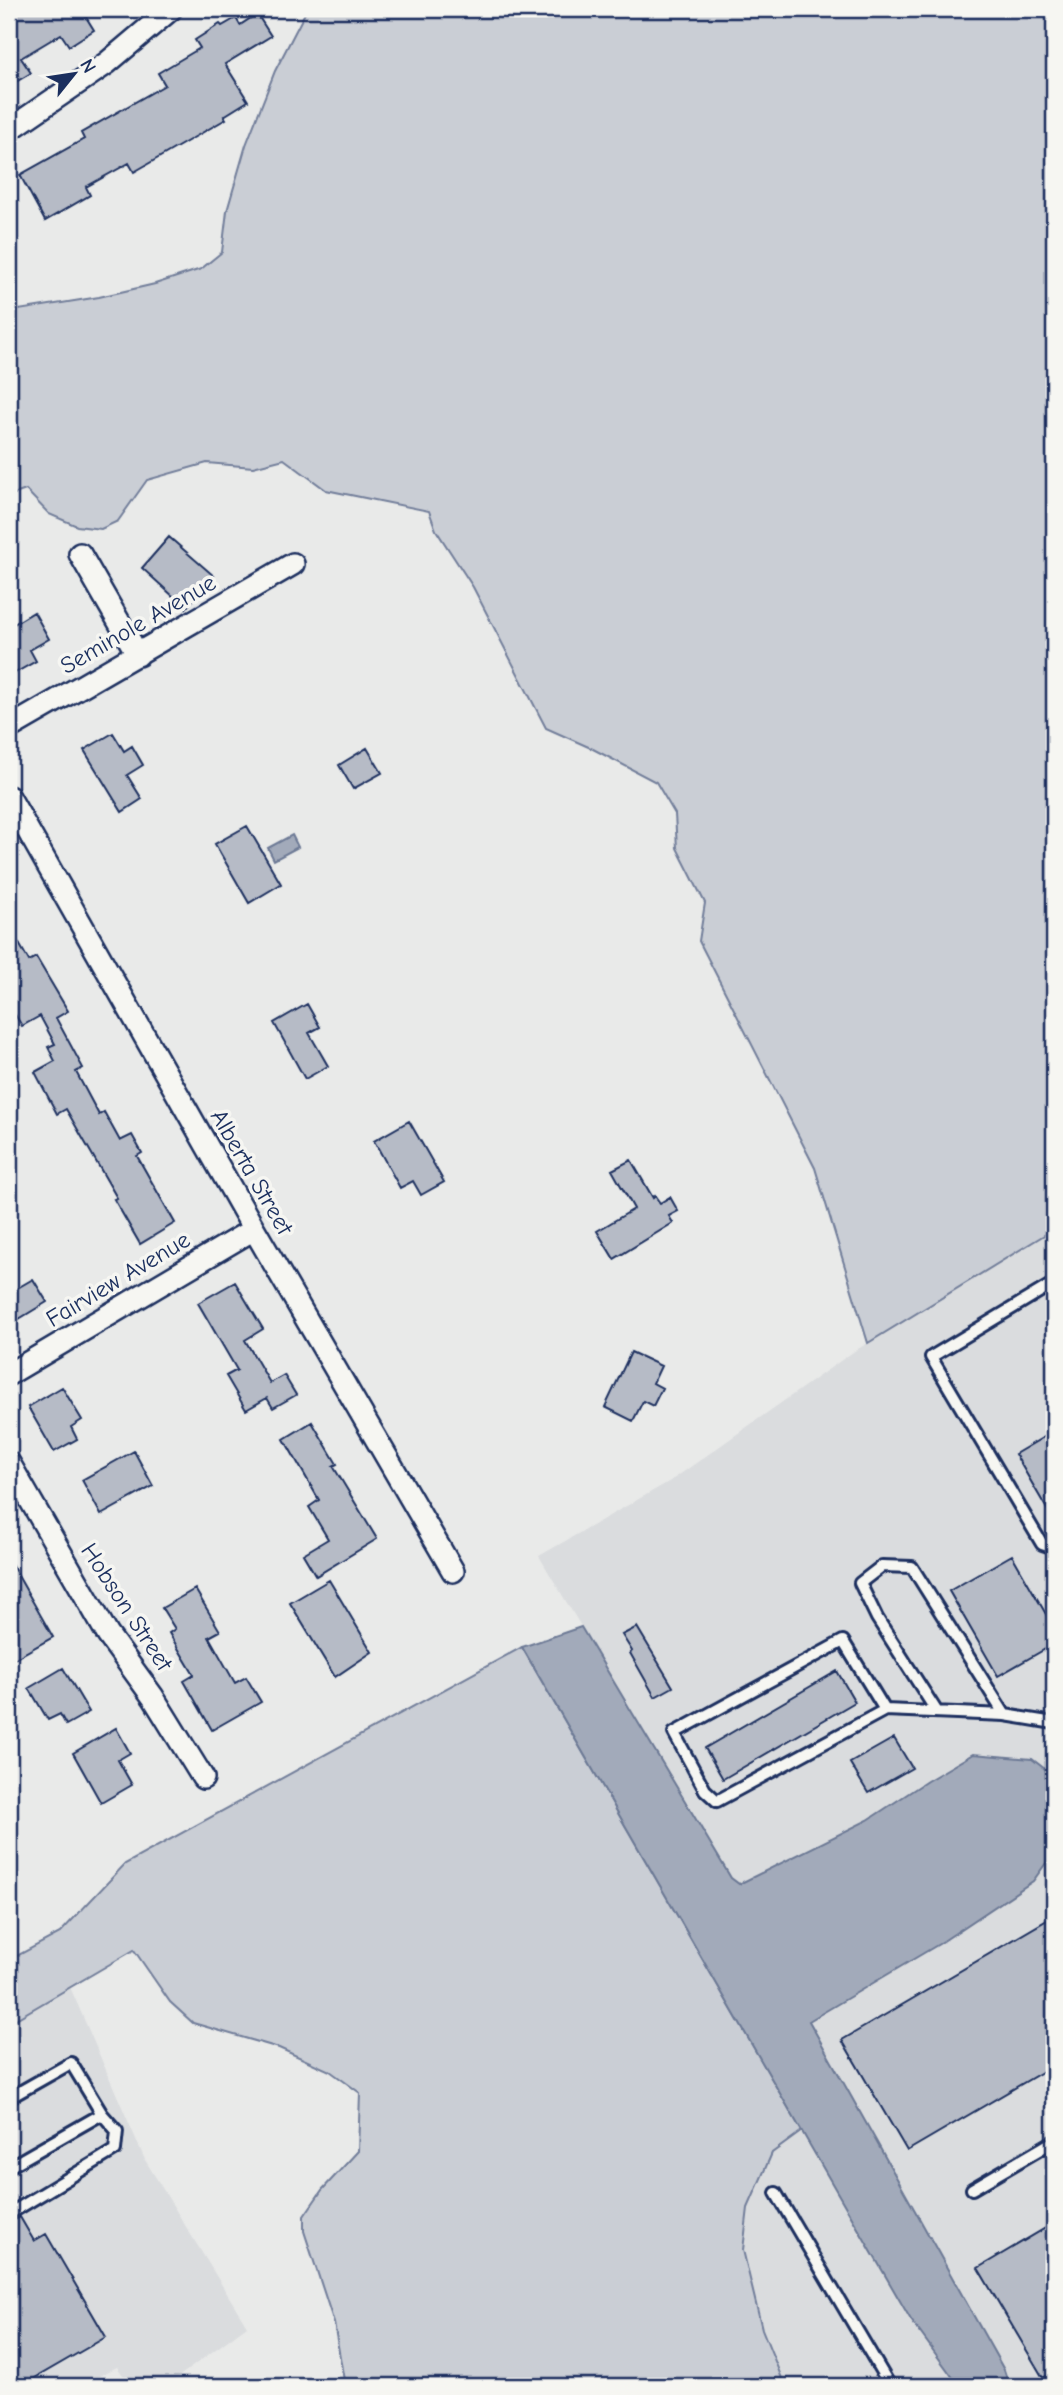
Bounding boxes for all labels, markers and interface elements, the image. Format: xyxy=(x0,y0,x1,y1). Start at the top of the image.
north arrow xyxy=(38,38,108,108)
text: N xyxy=(75,55,100,77)
street label: Seminole Avenue xyxy=(55,568,221,680)
street label: Alberta Street xyxy=(205,1104,300,1241)
street label: Fairview Avenue xyxy=(41,1225,195,1333)
street label: Hobson Street xyxy=(75,1538,179,1677)

